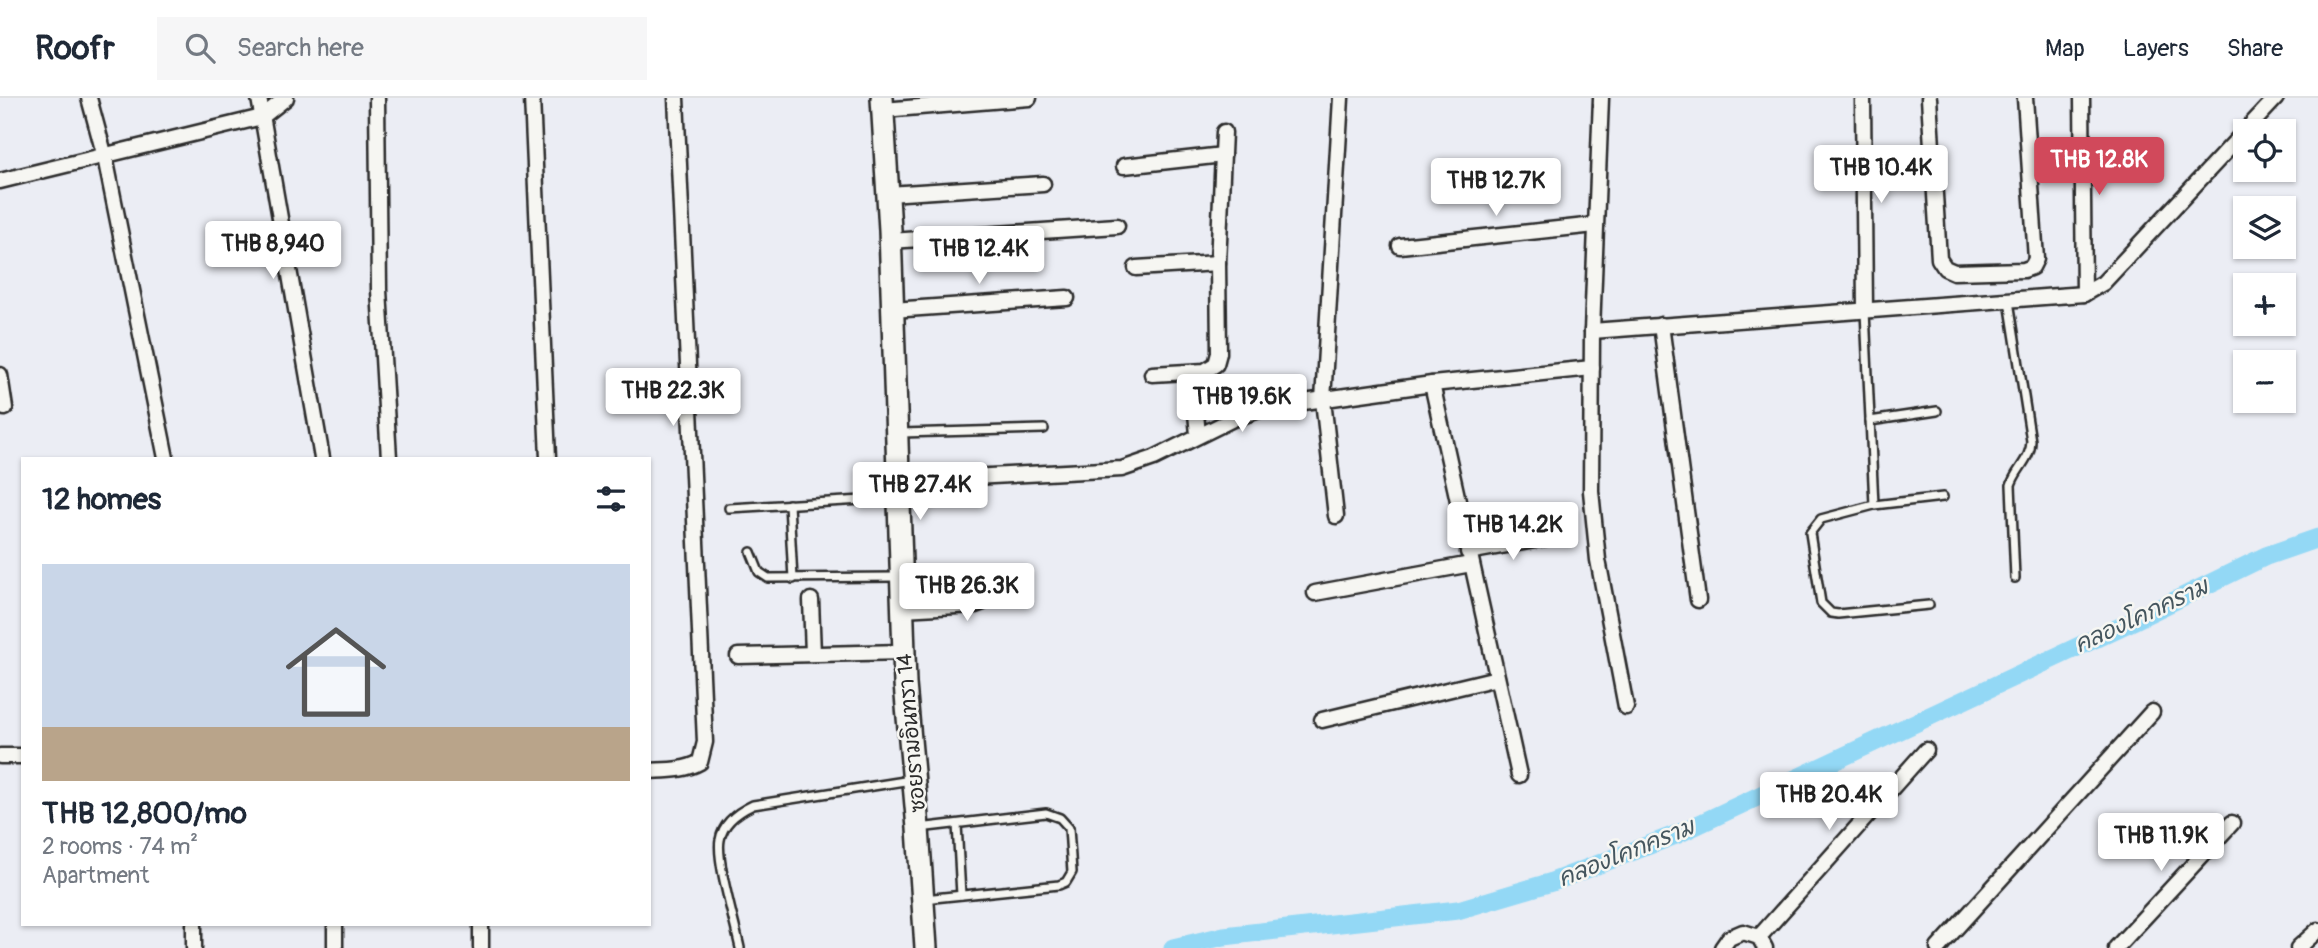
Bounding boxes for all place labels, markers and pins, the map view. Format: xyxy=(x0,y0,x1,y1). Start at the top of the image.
pin: THB 12.8K xyxy=(2019,138,2179,197)
pin: THB 10.4K xyxy=(1801,146,1961,205)
pin: THB 12.7K xyxy=(1416,158,1576,218)
pin: THB 8,940 xyxy=(193,222,353,281)
pin: THB 12.4K xyxy=(899,226,1059,286)
pin: THB 22.3K xyxy=(593,368,753,428)
pin: THB 19.6K xyxy=(1162,374,1322,434)
pin: THB 27.4K xyxy=(840,462,1000,522)
pin: THB 14.2K xyxy=(1433,503,1593,562)
pin: THB 26.3K xyxy=(887,564,1047,623)
pin: THB 20.4K xyxy=(1749,772,1909,832)
pin: THB 11.9K xyxy=(2081,814,2241,873)

